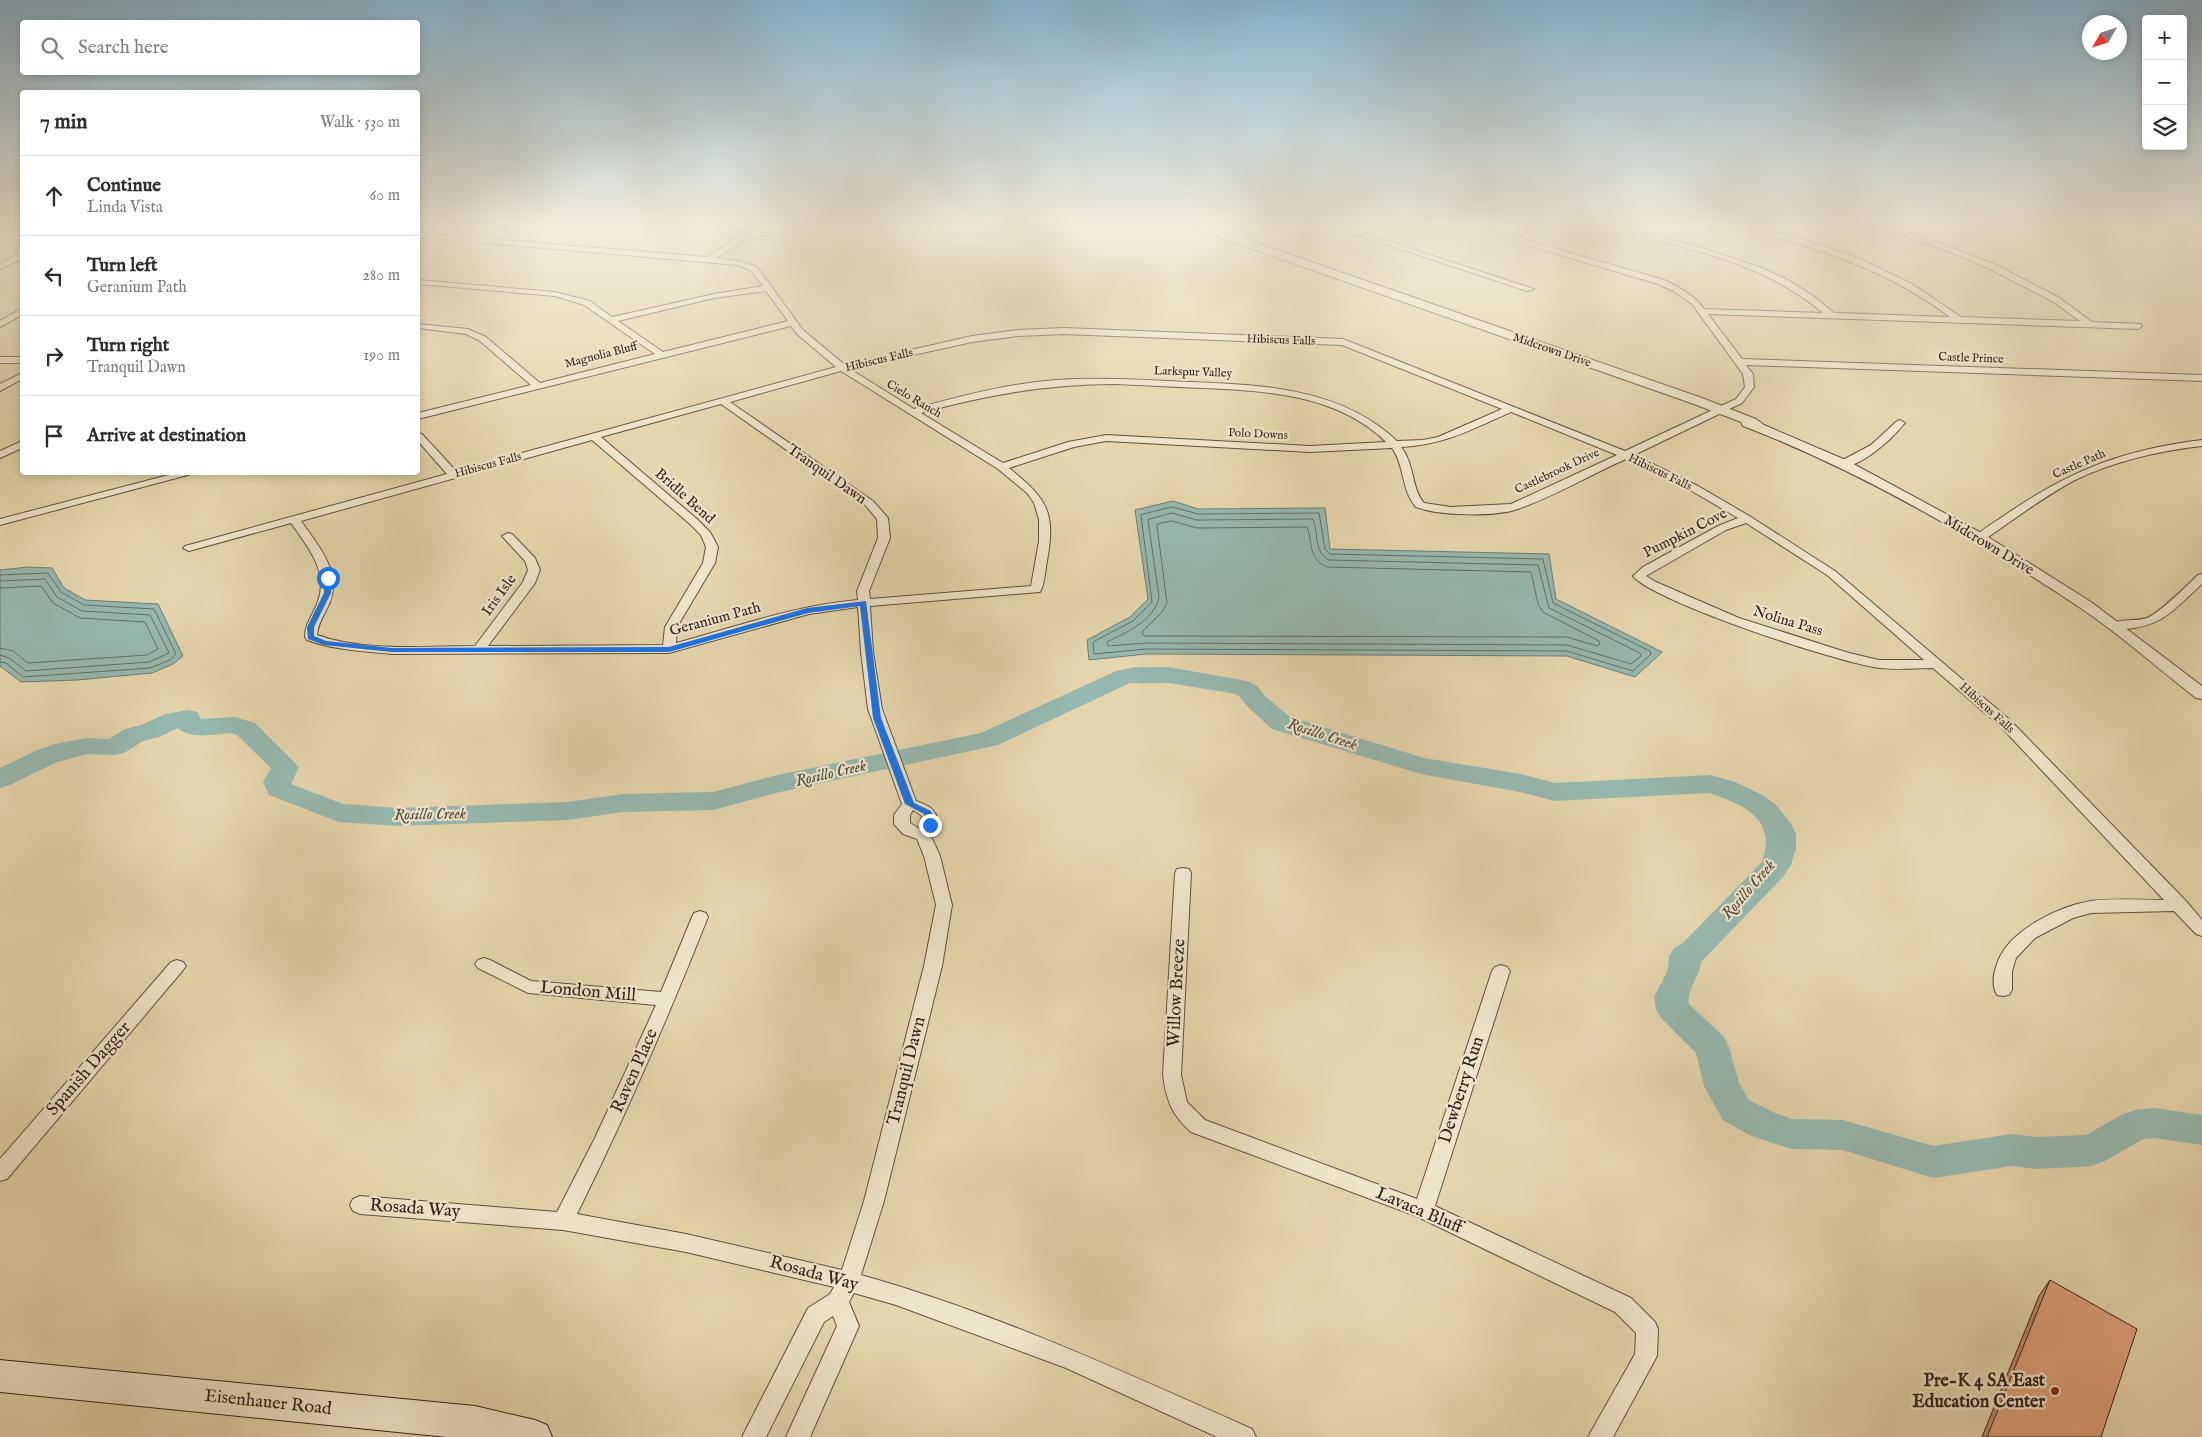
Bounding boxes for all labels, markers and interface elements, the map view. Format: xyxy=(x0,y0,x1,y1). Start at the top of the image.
north arrow xyxy=(2082,15,2127,60)
map controls xyxy=(2142,15,2187,150)
button: + xyxy=(2142,15,2187,60)
search box xyxy=(20,20,420,75)
icon: search xyxy=(38,34,66,62)
text: Search here xyxy=(78,36,169,60)
button: − xyxy=(2142,60,2187,105)
button: layers xyxy=(2142,105,2187,150)
text: 7 min xyxy=(40,109,87,136)
text: Walk · 530 m xyxy=(320,113,400,133)
text: Continue xyxy=(87,174,161,198)
icon: ahead xyxy=(40,182,68,210)
text: 60 m xyxy=(370,186,400,206)
text: Linda Vista xyxy=(87,198,163,218)
text: Turn left xyxy=(87,254,158,278)
icon: left xyxy=(40,262,68,290)
text: 280 m xyxy=(363,266,400,286)
text: Geranium Path xyxy=(87,278,187,298)
street label: Midcrown Drive xyxy=(1511,330,1593,371)
street label: Hibiscus Falls xyxy=(1246,331,1316,349)
text: Turn right xyxy=(87,334,169,358)
street label: Magnolia Bluff xyxy=(563,338,641,371)
icon: right xyxy=(40,342,68,370)
street label: Hibiscus Falls xyxy=(844,345,914,375)
text: 190 m xyxy=(363,346,400,366)
street label: Castle Prince xyxy=(1938,349,2004,367)
text: Tranquil Dawn xyxy=(87,358,186,378)
street label: Larkspur Valley xyxy=(1153,363,1233,382)
street label: Cielo Ranch xyxy=(884,377,945,422)
icon: arrive xyxy=(40,422,68,450)
text: Arrive at destination xyxy=(87,424,246,448)
street label: Polo Downs xyxy=(1228,425,1288,443)
street label: Tranquil Dawn xyxy=(784,440,870,508)
street label: Castlebrook Drive xyxy=(1512,445,1602,497)
street label: Castle Path xyxy=(2050,446,2108,482)
street label: Hibiscus Falls xyxy=(453,449,523,481)
street label: Hibiscus Falls xyxy=(1626,450,1694,494)
street label: Bridle Bend xyxy=(651,464,720,529)
street label: Pumpkin Cove xyxy=(1640,504,1730,562)
street label: Midcrown Drive xyxy=(1940,511,2038,579)
route start xyxy=(317,567,340,590)
street label: Iris Isle xyxy=(477,570,521,620)
street label: Geranium Path xyxy=(667,598,763,640)
street label: Nolina Pass xyxy=(1751,601,1825,641)
street label: Hibiscus Falls xyxy=(1956,679,2018,737)
water label: Rosillo Creek xyxy=(1285,714,1360,756)
water label: Rosillo Creek xyxy=(794,756,869,792)
water label: Rosillo Creek xyxy=(394,804,467,826)
route end xyxy=(919,814,942,837)
water label: Rosillo Creek xyxy=(1718,856,1781,924)
street label: Willow Breeze xyxy=(1163,938,1191,1048)
street label: London Mill xyxy=(539,976,637,1008)
street label: Tranquil Dawn xyxy=(882,1014,932,1128)
street label: Spanish Dagger xyxy=(42,1017,137,1121)
street label: Raven Place xyxy=(606,1025,664,1117)
street label: Dewberry Run xyxy=(1434,1033,1490,1146)
street label: Lavaca Bluff xyxy=(1372,1182,1468,1241)
street label: Rosada Way xyxy=(369,1194,461,1224)
street label: Rosada Way xyxy=(767,1251,861,1297)
place label: Pre-K 4 SA East Education Center xyxy=(1912,1370,2046,1414)
street label: Eisenhauer Road xyxy=(203,1385,333,1421)
marker: Pre-K 4 SA East Education Center xyxy=(2049,1385,2061,1397)

